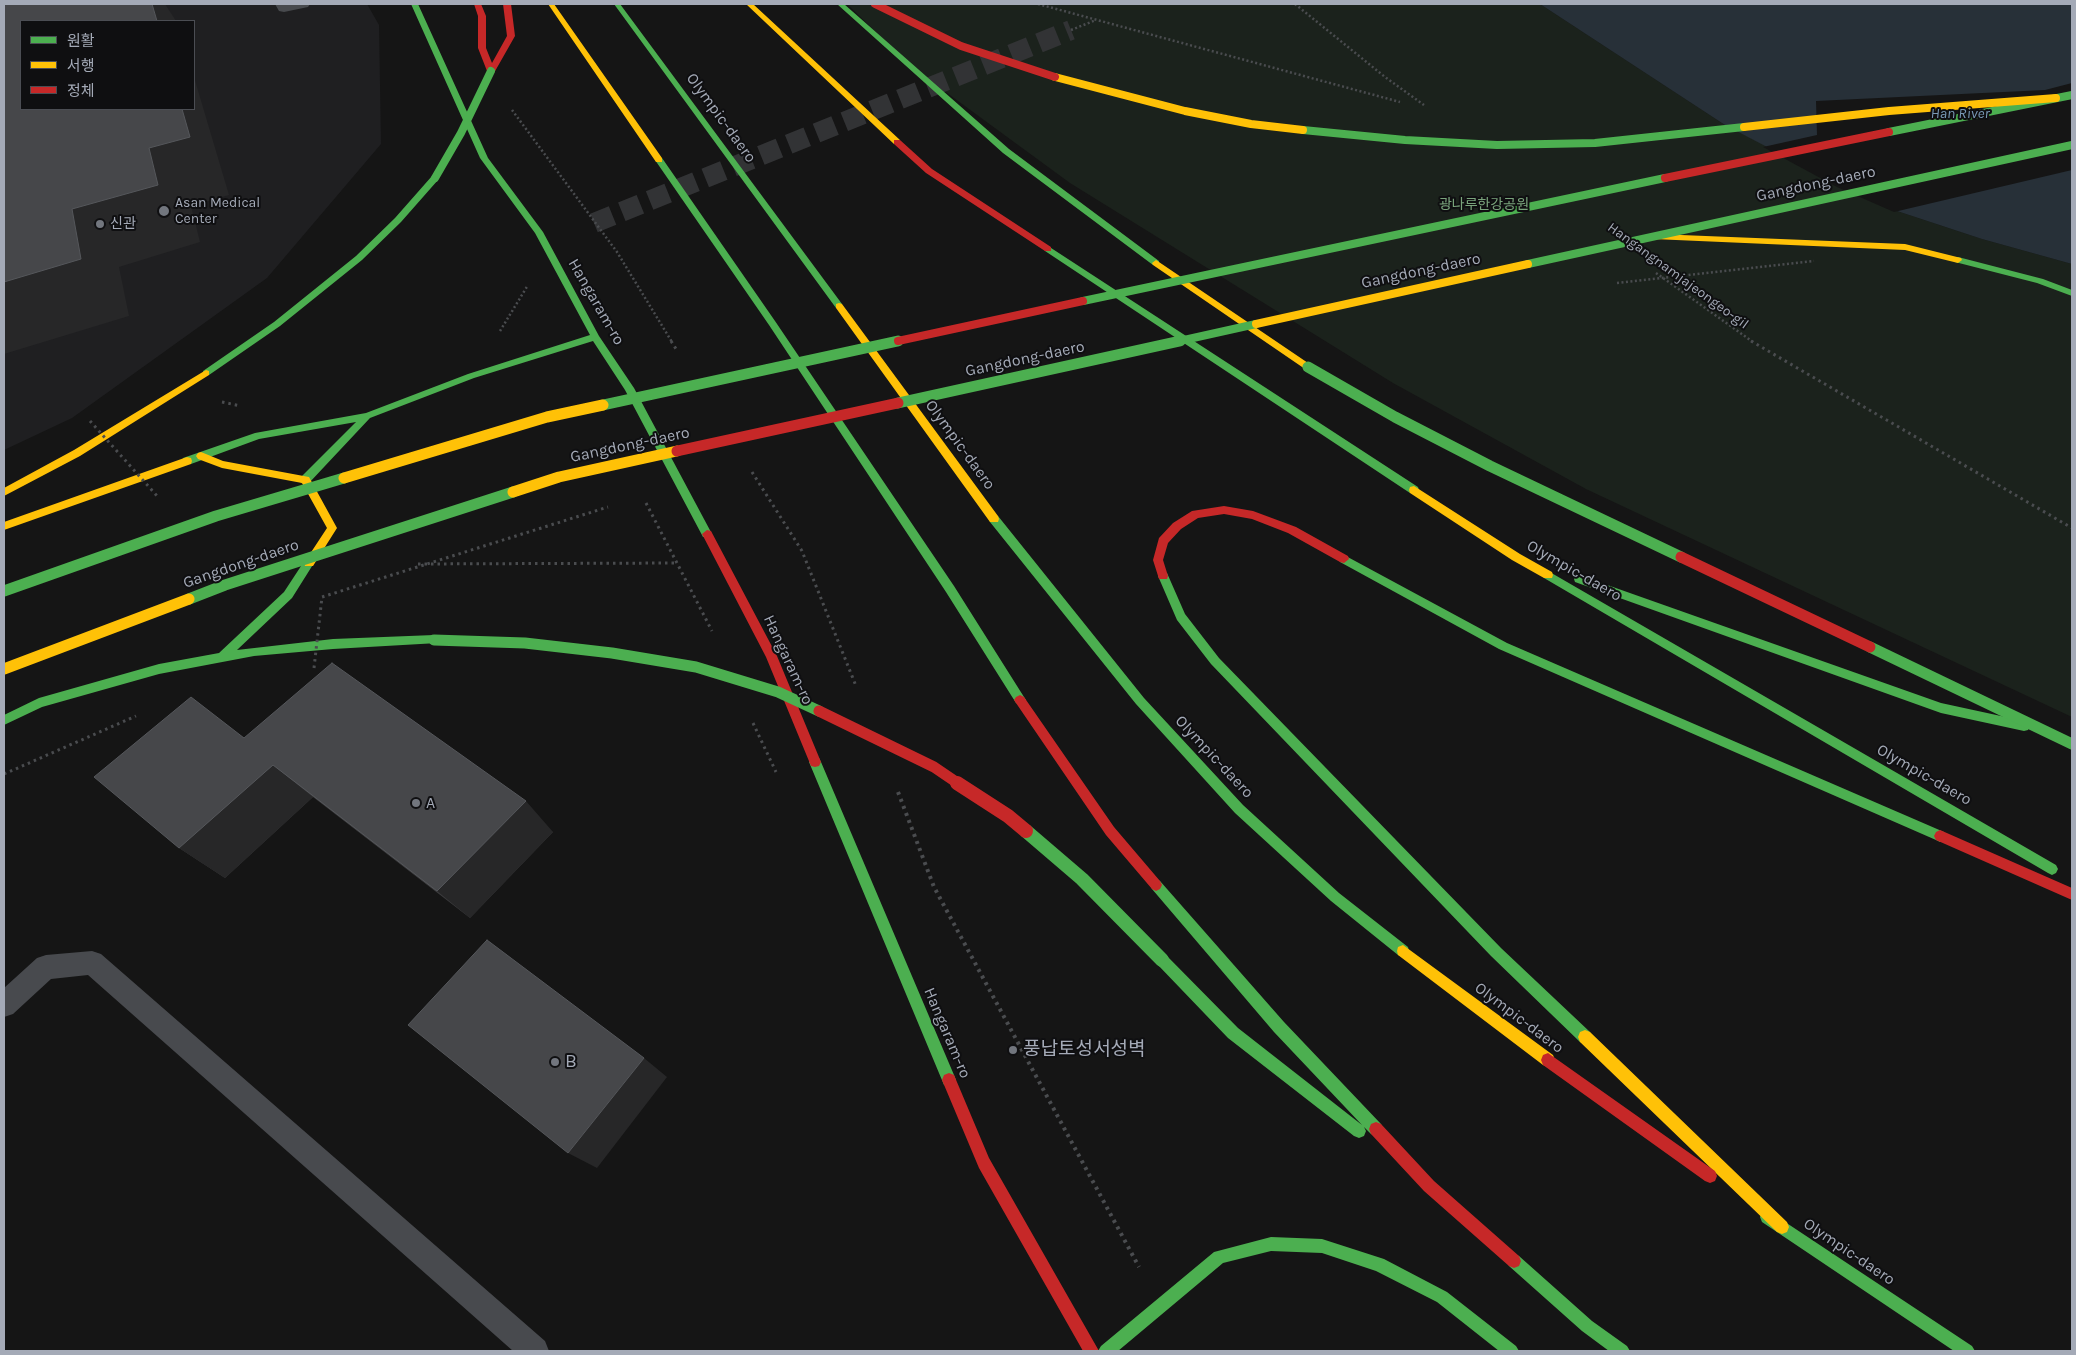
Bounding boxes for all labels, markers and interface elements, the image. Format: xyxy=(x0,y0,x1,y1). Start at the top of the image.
legend xyxy=(20,20,195,110)
text: 원활 xyxy=(67,32,95,50)
text: 서행 xyxy=(67,57,95,75)
street label: Olympic-daero xyxy=(682,69,760,167)
text: 정체 xyxy=(67,82,95,100)
water label: Han River xyxy=(1930,105,1990,123)
street label: Gangdong-daero xyxy=(1755,162,1877,206)
place label: Asan Medical Center xyxy=(175,195,260,228)
park label: 광나루한강공원 xyxy=(1439,197,1529,213)
marker: Asan Medical Center xyxy=(157,204,171,218)
place label: 신관 xyxy=(110,216,136,232)
marker: 신관 xyxy=(94,218,106,230)
street label: Hangangnamjajeongeo-gil xyxy=(1604,219,1752,333)
street label: Gangdong-daero xyxy=(1360,249,1482,293)
street label: Hangaram-ro xyxy=(564,255,628,349)
street label: Gangdong-daero xyxy=(964,337,1086,381)
street label: Olympic-daero xyxy=(921,396,999,494)
street label: Gangdong-daero xyxy=(569,423,691,467)
street label: Gangdong-daero xyxy=(181,535,301,593)
street label: Olympic-daero xyxy=(1523,536,1625,606)
street label: Hangaram-ro xyxy=(759,612,817,708)
street label: Olympic-daero xyxy=(1171,712,1257,802)
street label: Olympic-daero xyxy=(1873,740,1975,810)
place label: A xyxy=(426,793,435,813)
marker: A xyxy=(410,797,422,809)
street label: Olympic-daero xyxy=(1471,978,1567,1058)
street label: Hangaram-ro xyxy=(919,985,975,1081)
place label: 풍납토성서성벽 xyxy=(1023,1039,1145,1061)
marker: 풍납토성서성벽 xyxy=(1007,1044,1019,1056)
place label: B xyxy=(565,1051,577,1073)
marker: B xyxy=(549,1056,561,1068)
street label: Olympic-daero xyxy=(1800,1214,1898,1290)

